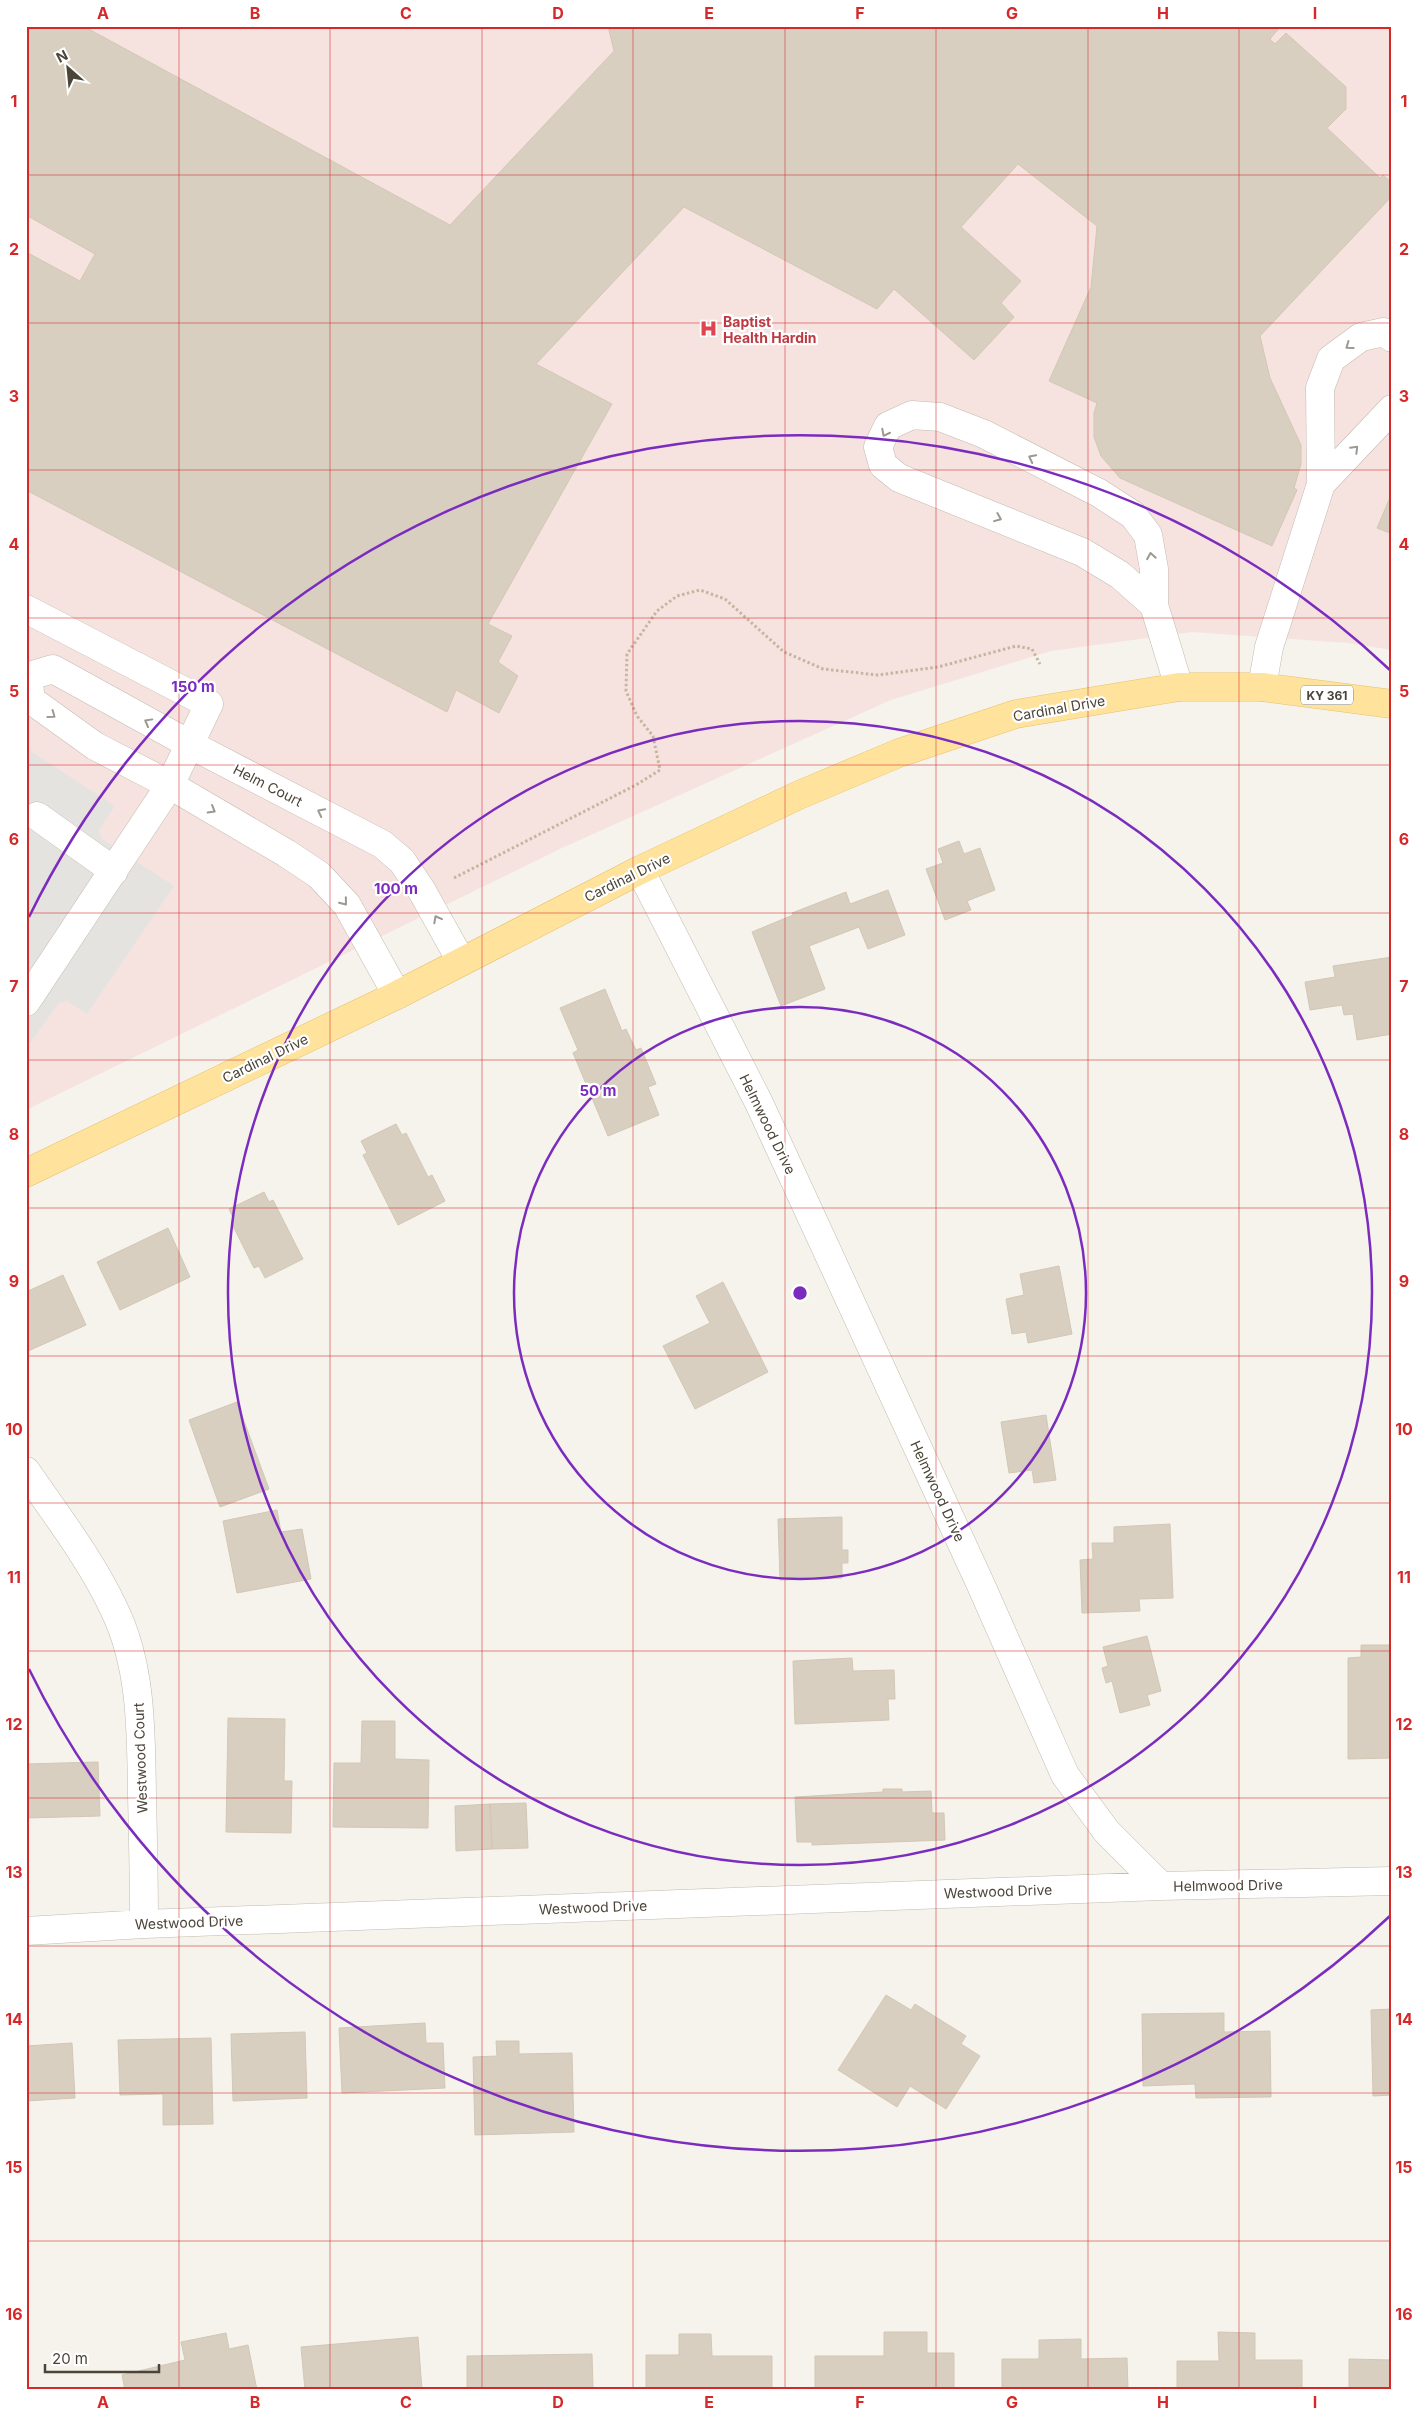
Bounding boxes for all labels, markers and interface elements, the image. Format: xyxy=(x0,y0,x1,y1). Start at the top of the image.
text: A xyxy=(97,3,109,23)
text: B xyxy=(250,3,260,23)
text: C xyxy=(400,3,412,23)
text: D xyxy=(552,3,564,23)
text: E xyxy=(704,3,714,23)
text: F xyxy=(855,3,865,23)
text: G xyxy=(1006,3,1018,23)
text: H xyxy=(1157,3,1169,23)
text: I xyxy=(1313,3,1317,23)
north arrow xyxy=(42,42,92,92)
text: N xyxy=(53,46,70,66)
text: 1 xyxy=(11,91,17,111)
text: 1 xyxy=(1401,91,1407,111)
text: 2 xyxy=(9,239,19,259)
text: 2 xyxy=(1399,239,1409,259)
place label: Baptist Health Hardin xyxy=(723,313,817,346)
hospital icon: Baptist Health Hardin xyxy=(699,319,719,339)
one-way arrow xyxy=(1345,340,1355,349)
text: 3 xyxy=(9,386,19,406)
text: 3 xyxy=(1399,386,1409,406)
one-way arrow xyxy=(881,427,891,436)
one-way arrow xyxy=(1349,446,1358,455)
one-way arrow xyxy=(1028,454,1037,464)
one-way arrow xyxy=(993,512,1002,522)
text: 4 xyxy=(9,534,20,554)
text: 4 xyxy=(1399,534,1410,554)
one-way arrow xyxy=(1147,552,1157,560)
text: 150 m xyxy=(171,677,215,696)
text: 5 xyxy=(9,681,19,701)
text: 5 xyxy=(1399,681,1409,701)
road number: KY 361 xyxy=(1301,686,1353,704)
street label: Cardinal Drive xyxy=(1012,692,1106,724)
one-way arrow xyxy=(46,709,56,718)
one-way arrow xyxy=(144,718,153,728)
street label: Helm Court xyxy=(231,760,306,810)
one-way arrow xyxy=(206,804,215,814)
one-way arrow xyxy=(318,808,327,818)
text: 6 xyxy=(9,829,19,849)
text: 6 xyxy=(1399,829,1409,849)
street label: Cardinal Drive xyxy=(581,849,673,905)
text: 100 m xyxy=(374,879,418,898)
one-way arrow xyxy=(338,897,347,906)
one-way arrow xyxy=(433,915,443,924)
text: 7 xyxy=(9,976,19,996)
text: 7 xyxy=(1399,976,1409,996)
street label: Cardinal Drive xyxy=(219,1030,311,1086)
street label: Helmwood Drive xyxy=(736,1071,800,1177)
text: 50 m xyxy=(580,1081,616,1100)
text: 8 xyxy=(9,1124,19,1144)
text: 8 xyxy=(1399,1124,1409,1144)
text: 9 xyxy=(9,1271,19,1291)
text: 9 xyxy=(1399,1271,1409,1291)
centre of rings xyxy=(791,1284,809,1302)
text: 10 xyxy=(5,1419,23,1439)
text: 10 xyxy=(1395,1419,1413,1439)
street label: Helmwood Drive xyxy=(907,1438,969,1544)
text: 11 xyxy=(7,1567,21,1587)
text: 11 xyxy=(1397,1567,1411,1587)
street label: Westwood Court xyxy=(130,1702,150,1814)
text: 12 xyxy=(6,1714,22,1734)
text: 12 xyxy=(1396,1714,1412,1734)
text: 13 xyxy=(5,1862,23,1882)
text: 13 xyxy=(1395,1862,1413,1882)
street label: Helmwood Drive xyxy=(1173,1876,1283,1894)
street label: Westwood Drive xyxy=(943,1881,1053,1901)
street label: Westwood Drive xyxy=(538,1897,648,1917)
street label: Westwood Drive xyxy=(134,1912,244,1932)
text: 14 xyxy=(5,2009,23,2029)
text: 14 xyxy=(1395,2009,1413,2029)
text: 15 xyxy=(5,2157,23,2177)
text: 15 xyxy=(1395,2157,1413,2177)
text: 16 xyxy=(5,2304,23,2324)
text: 16 xyxy=(1395,2304,1413,2324)
scale bar xyxy=(45,2341,159,2373)
text: 20 m xyxy=(52,2349,88,2368)
text: A xyxy=(97,2392,109,2412)
text: B xyxy=(250,2392,260,2412)
text: C xyxy=(400,2392,412,2412)
text: D xyxy=(552,2392,564,2412)
text: E xyxy=(704,2392,714,2412)
text: F xyxy=(855,2392,865,2412)
text: G xyxy=(1006,2392,1018,2412)
text: H xyxy=(1157,2392,1169,2412)
text: I xyxy=(1313,2392,1317,2412)

